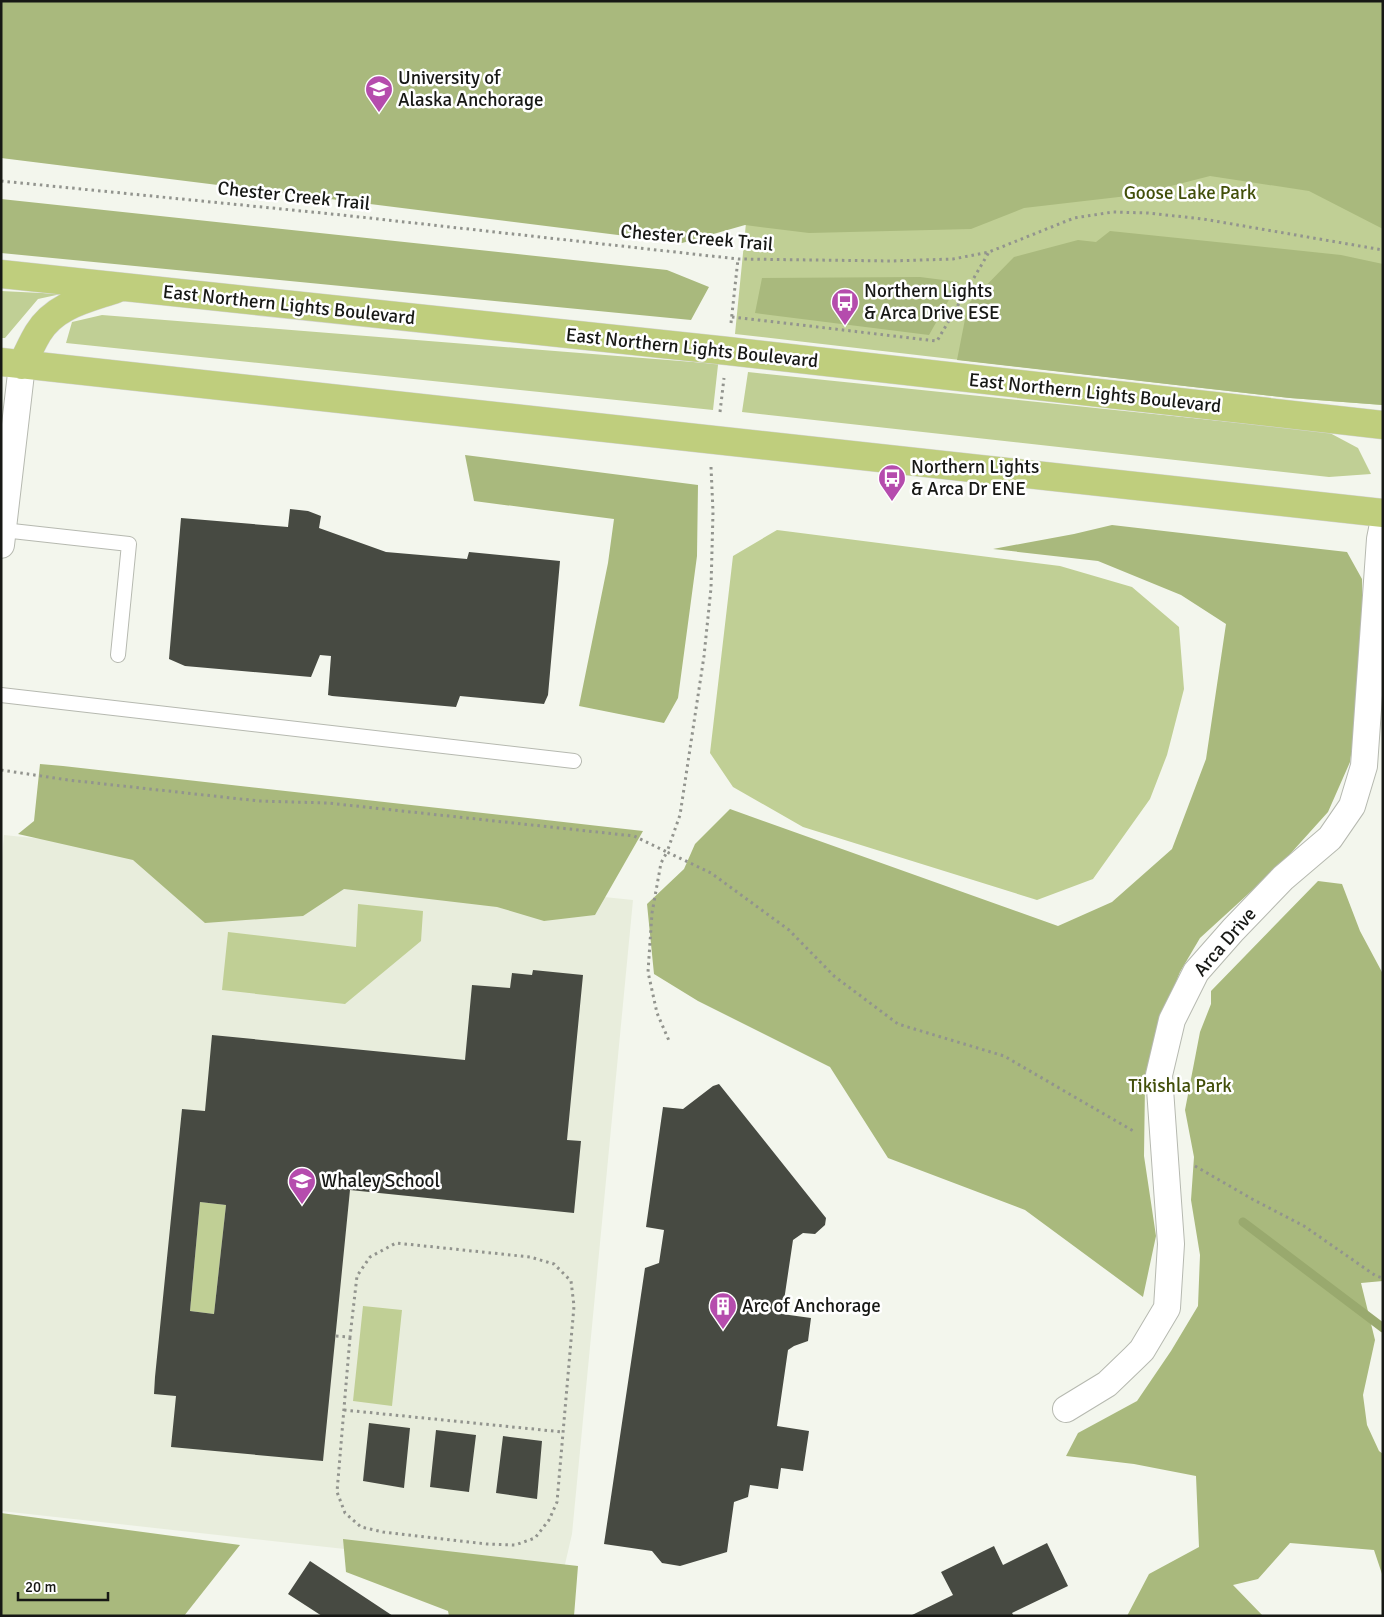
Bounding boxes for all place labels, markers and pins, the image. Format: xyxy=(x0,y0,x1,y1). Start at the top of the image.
place label: University of Alaska Anchorage xyxy=(398,66,543,112)
school or university icon: University of Alaska Anchorage xyxy=(364,74,394,113)
place label: Northern Lights & Arca Drive ESE xyxy=(864,279,1000,325)
bus stop icon: Northern Lights & Arca Drive ESE xyxy=(830,287,860,326)
place label: Northern Lights & Arca Dr ENE xyxy=(911,455,1039,501)
bus stop icon: Northern Lights & Arca Dr ENE xyxy=(877,463,907,502)
school or university icon: Whaley School xyxy=(287,1166,317,1205)
place label: Whaley School xyxy=(321,1169,440,1193)
building icon: Arc of Anchorage xyxy=(708,1291,738,1330)
place label: Arc of Anchorage xyxy=(742,1294,881,1318)

